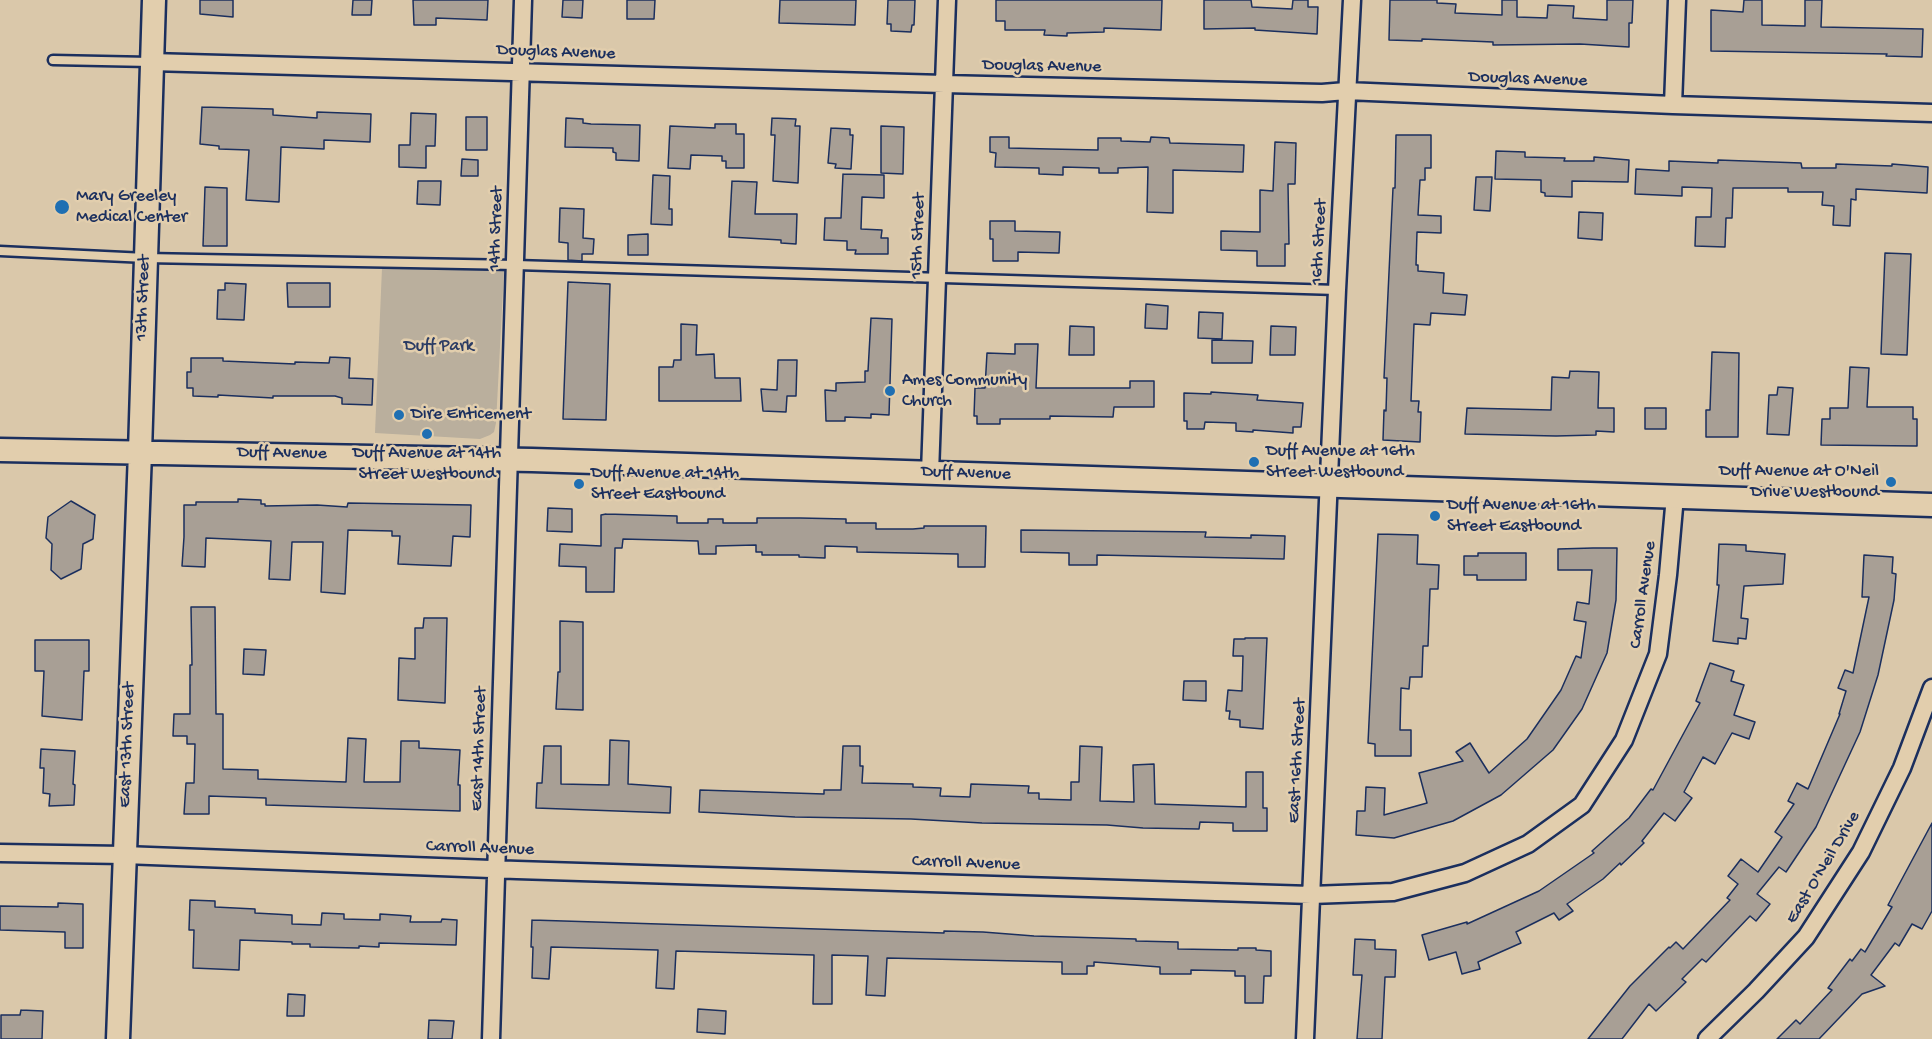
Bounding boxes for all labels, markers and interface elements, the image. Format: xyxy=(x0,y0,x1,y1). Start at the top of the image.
street label: Douglas Avenue xyxy=(496,40,616,66)
street label: Douglas Avenue xyxy=(982,55,1102,79)
street label: Douglas Avenue xyxy=(1468,67,1588,93)
place label: Mary Greeley Medical Center xyxy=(76,186,187,228)
street label: 14th Street xyxy=(485,186,509,272)
street label: 15th Street xyxy=(907,193,931,279)
marker: Mary Greeley Medical Center xyxy=(53,198,71,216)
street label: 16th Street xyxy=(1307,199,1333,285)
street label: 13th Street xyxy=(132,255,156,341)
park label: Duff Park xyxy=(404,336,474,358)
place label: Ames Community Church xyxy=(902,370,1027,412)
marker: Ames Community Church xyxy=(883,384,897,398)
place label: Dire Enticement xyxy=(411,404,531,426)
marker: Dire Enticement xyxy=(392,408,406,422)
marker: Duff Avenue at 14th Street Westbound xyxy=(420,427,434,441)
place label: Duff Avenue at 16th Street Westbound xyxy=(1266,441,1415,484)
street label: Duff Avenue xyxy=(237,442,327,466)
place label: Duff Avenue at 14th Street Westbound xyxy=(353,443,501,486)
marker: Duff Avenue at 16th Street Westbound xyxy=(1247,455,1261,469)
place label: Duff Avenue at O'Neil Drive Westbound xyxy=(1719,461,1879,504)
street label: Duff Avenue xyxy=(921,462,1011,486)
place label: Duff Avenue at 14th Street Eastbound xyxy=(591,463,739,506)
marker: Duff Avenue at O'Neil Drive Westbound xyxy=(1884,475,1898,489)
marker: Duff Avenue at 14th Street Eastbound xyxy=(572,477,586,491)
place label: Duff Avenue at 16th Street Eastbound xyxy=(1447,495,1596,538)
marker: Duff Avenue at 16th Street Eastbound xyxy=(1428,509,1442,523)
street label: Carroll Avenue xyxy=(1626,540,1662,650)
street label: East 13th Street xyxy=(115,682,141,808)
street label: East 14th Street xyxy=(467,686,493,812)
street label: East 16th Street xyxy=(1284,698,1312,824)
street label: East O'Neil Drive xyxy=(1782,808,1866,928)
street label: Carroll Avenue xyxy=(426,836,534,862)
street label: Carroll Avenue xyxy=(912,851,1020,877)

